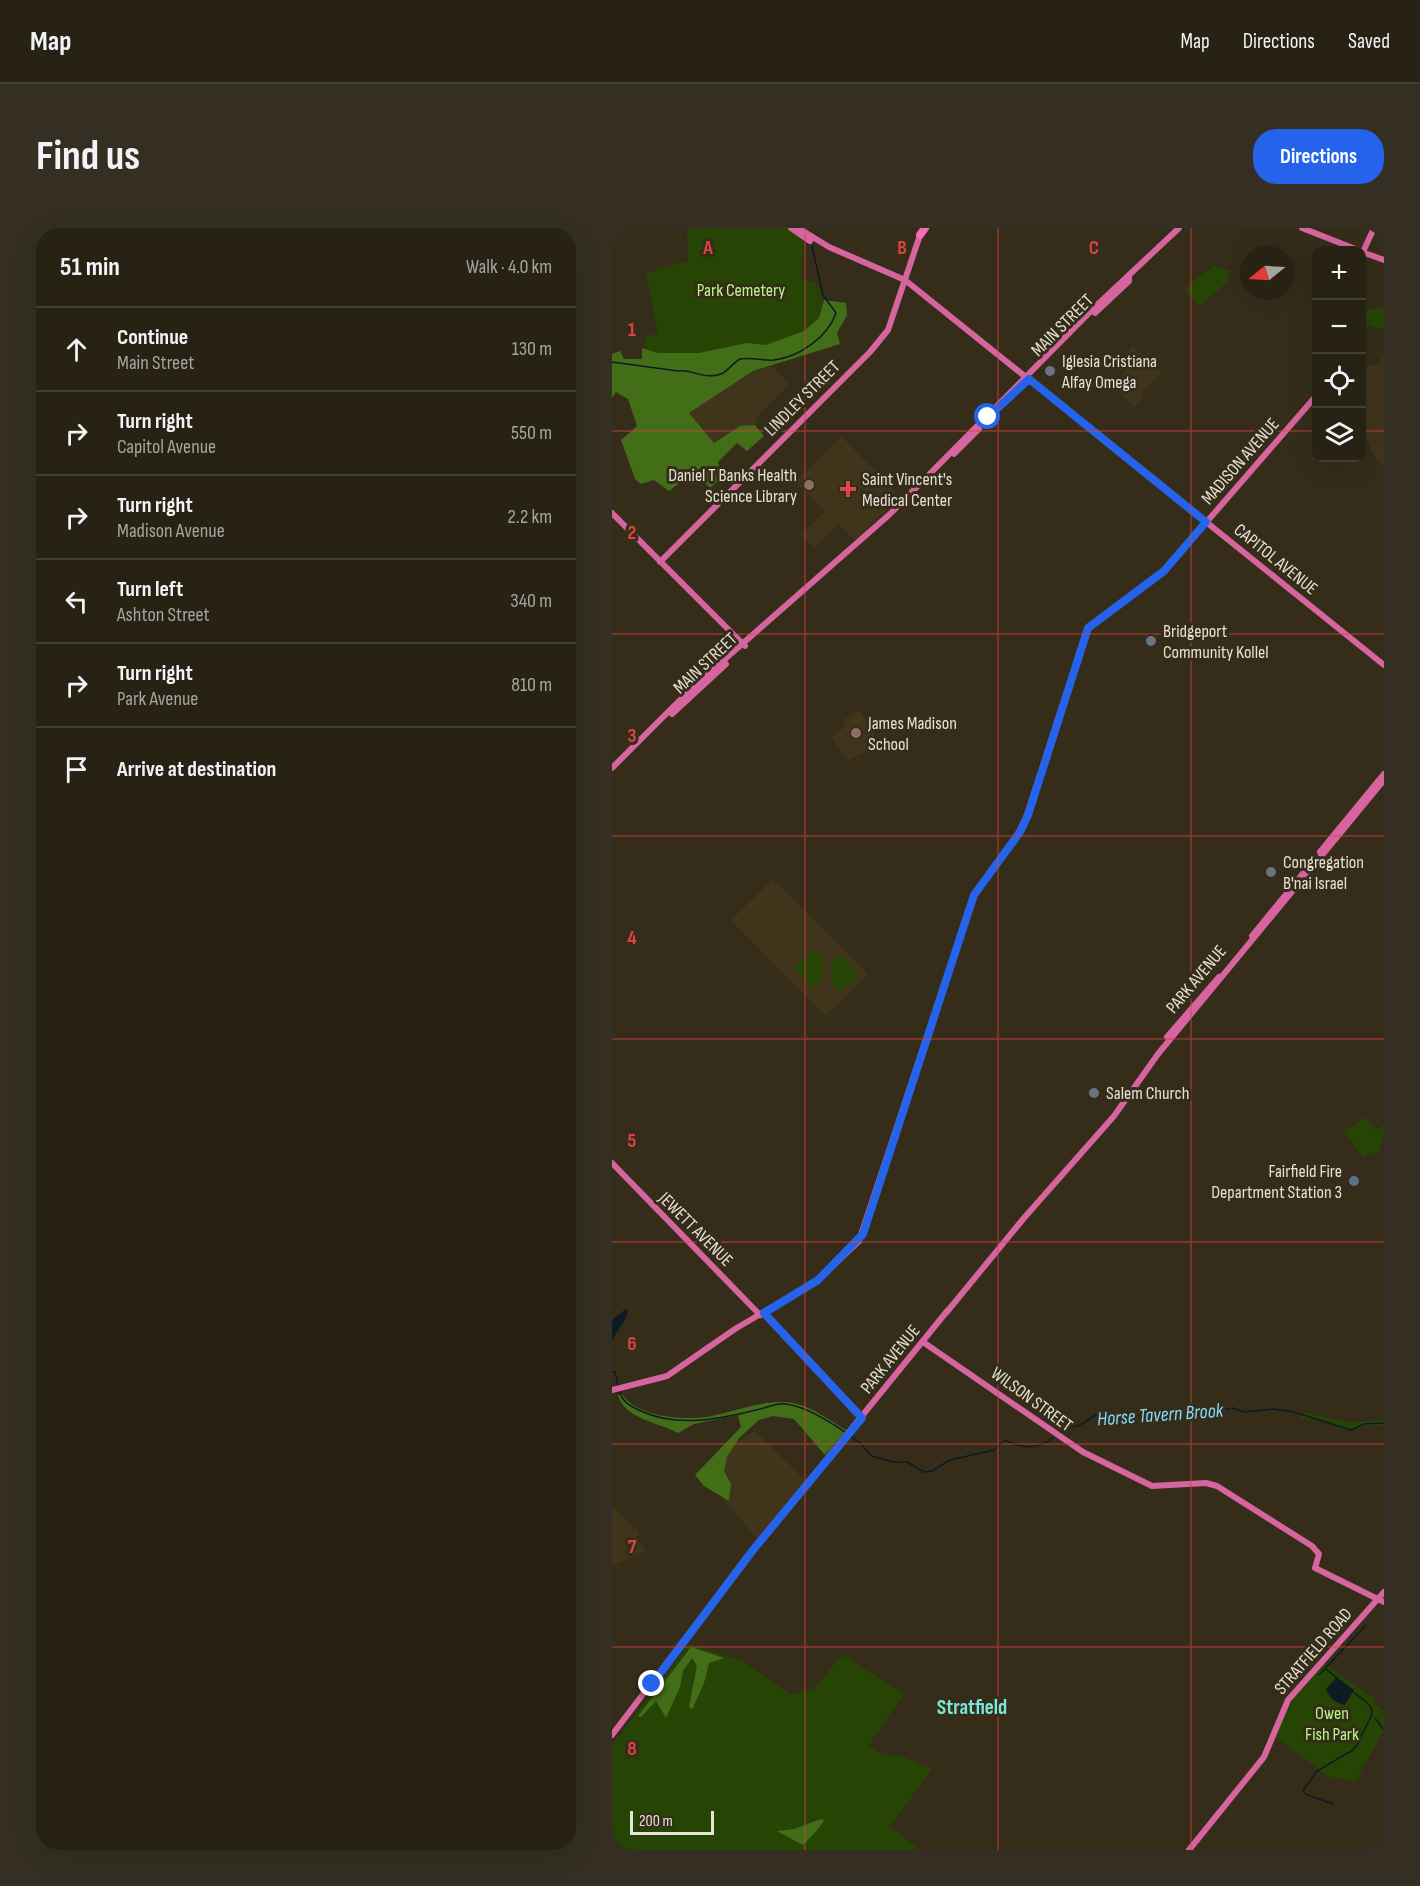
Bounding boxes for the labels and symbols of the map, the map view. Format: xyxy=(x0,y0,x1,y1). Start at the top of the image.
text: A xyxy=(702,236,713,260)
text: B xyxy=(897,236,907,260)
text: C xyxy=(1089,236,1099,260)
north arrow xyxy=(1240,246,1294,300)
park label: Park Cemetery xyxy=(697,280,785,301)
street label: MAIN STREET xyxy=(1027,290,1098,361)
text: 1 xyxy=(628,318,636,342)
place label: Iglesia Cristiana Alfay Omega xyxy=(1061,351,1157,393)
street label: LINDLEY STREET xyxy=(760,356,844,440)
marker: Iglesia Cristiana Alfay Omega xyxy=(1043,364,1057,378)
route start xyxy=(974,403,1000,429)
street label: MADISON AVENUE xyxy=(1197,414,1284,509)
place label: Daniel T Banks Health Science Library xyxy=(668,465,797,507)
place label: Saint Vincent's Medical Center xyxy=(862,469,952,511)
marker: Daniel T Banks Health Science Library xyxy=(802,478,816,492)
marker: Saint Vincent's Medical Center xyxy=(839,480,857,498)
street label: CAPITOL AVENUE xyxy=(1230,519,1322,599)
text: 2 xyxy=(628,521,636,545)
place label: Bridgeport Community Kollel xyxy=(1163,621,1269,663)
street label: MAIN STREET xyxy=(669,629,742,698)
marker: Bridgeport Community Kollel xyxy=(1144,634,1158,648)
place label: James Madison School xyxy=(867,713,957,755)
text: 3 xyxy=(628,724,637,748)
marker: James Madison School xyxy=(849,726,863,740)
place label: Congregation B'nai Israel xyxy=(1283,852,1364,894)
marker: Congregation B'nai Israel xyxy=(1264,865,1278,879)
text: 4 xyxy=(627,926,637,950)
street label: PARK AVENUE xyxy=(1162,941,1231,1018)
place label: Salem Church xyxy=(1106,1083,1189,1104)
marker: Salem Church xyxy=(1087,1086,1101,1100)
text: 5 xyxy=(628,1129,637,1153)
place label: Fairfield Fire Department Station 3 xyxy=(1211,1161,1342,1203)
marker: Fairfield Fire Department Station 3 xyxy=(1347,1174,1361,1188)
street label: JEWETT AVENUE xyxy=(654,1187,737,1271)
street label: PARK AVENUE xyxy=(856,1321,924,1398)
text: 6 xyxy=(627,1332,637,1356)
street label: WILSON STREET xyxy=(987,1363,1077,1436)
water label: Horse Tavern Brook xyxy=(1096,1399,1224,1431)
text: 7 xyxy=(628,1535,637,1559)
street label: STRATFIELD ROAD xyxy=(1270,1604,1357,1699)
route end xyxy=(638,1670,664,1696)
district label: Stratfield xyxy=(937,1695,1007,1720)
park label: Owen Fish Park xyxy=(1305,1703,1359,1745)
text: 8 xyxy=(627,1737,637,1761)
scale bar xyxy=(630,1808,714,1836)

